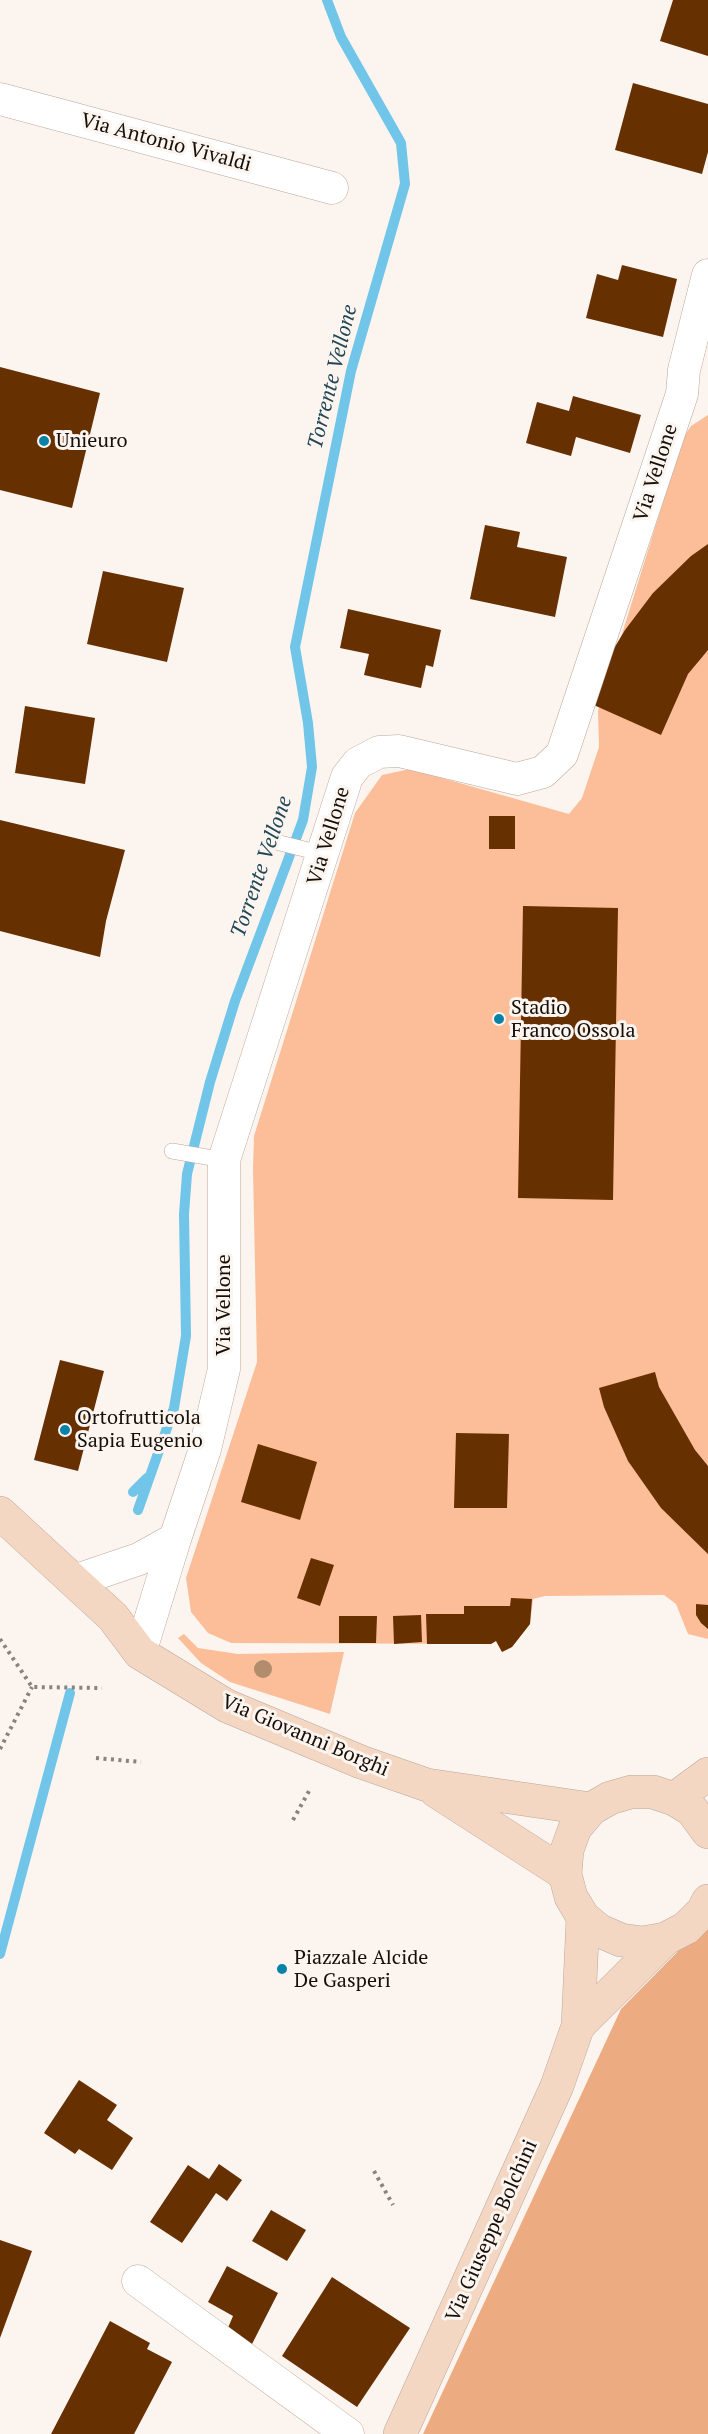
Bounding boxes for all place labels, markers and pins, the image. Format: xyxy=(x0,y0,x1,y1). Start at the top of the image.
place label: Unieuro xyxy=(56,429,128,453)
marker: Unieuro xyxy=(37,434,51,448)
place label: Stadio Franco Ossola xyxy=(511,996,636,1043)
marker: Stadio Franco Ossola xyxy=(492,1012,506,1026)
place label: Ortofrutticola Sapia Eugenio xyxy=(77,1406,203,1453)
marker: Ortofrutticola Sapia Eugenio xyxy=(58,1423,72,1437)
place label: Piazzale Alcide De Gasperi xyxy=(294,1946,428,1993)
marker: Piazzale Alcide De Gasperi xyxy=(275,1962,289,1976)

